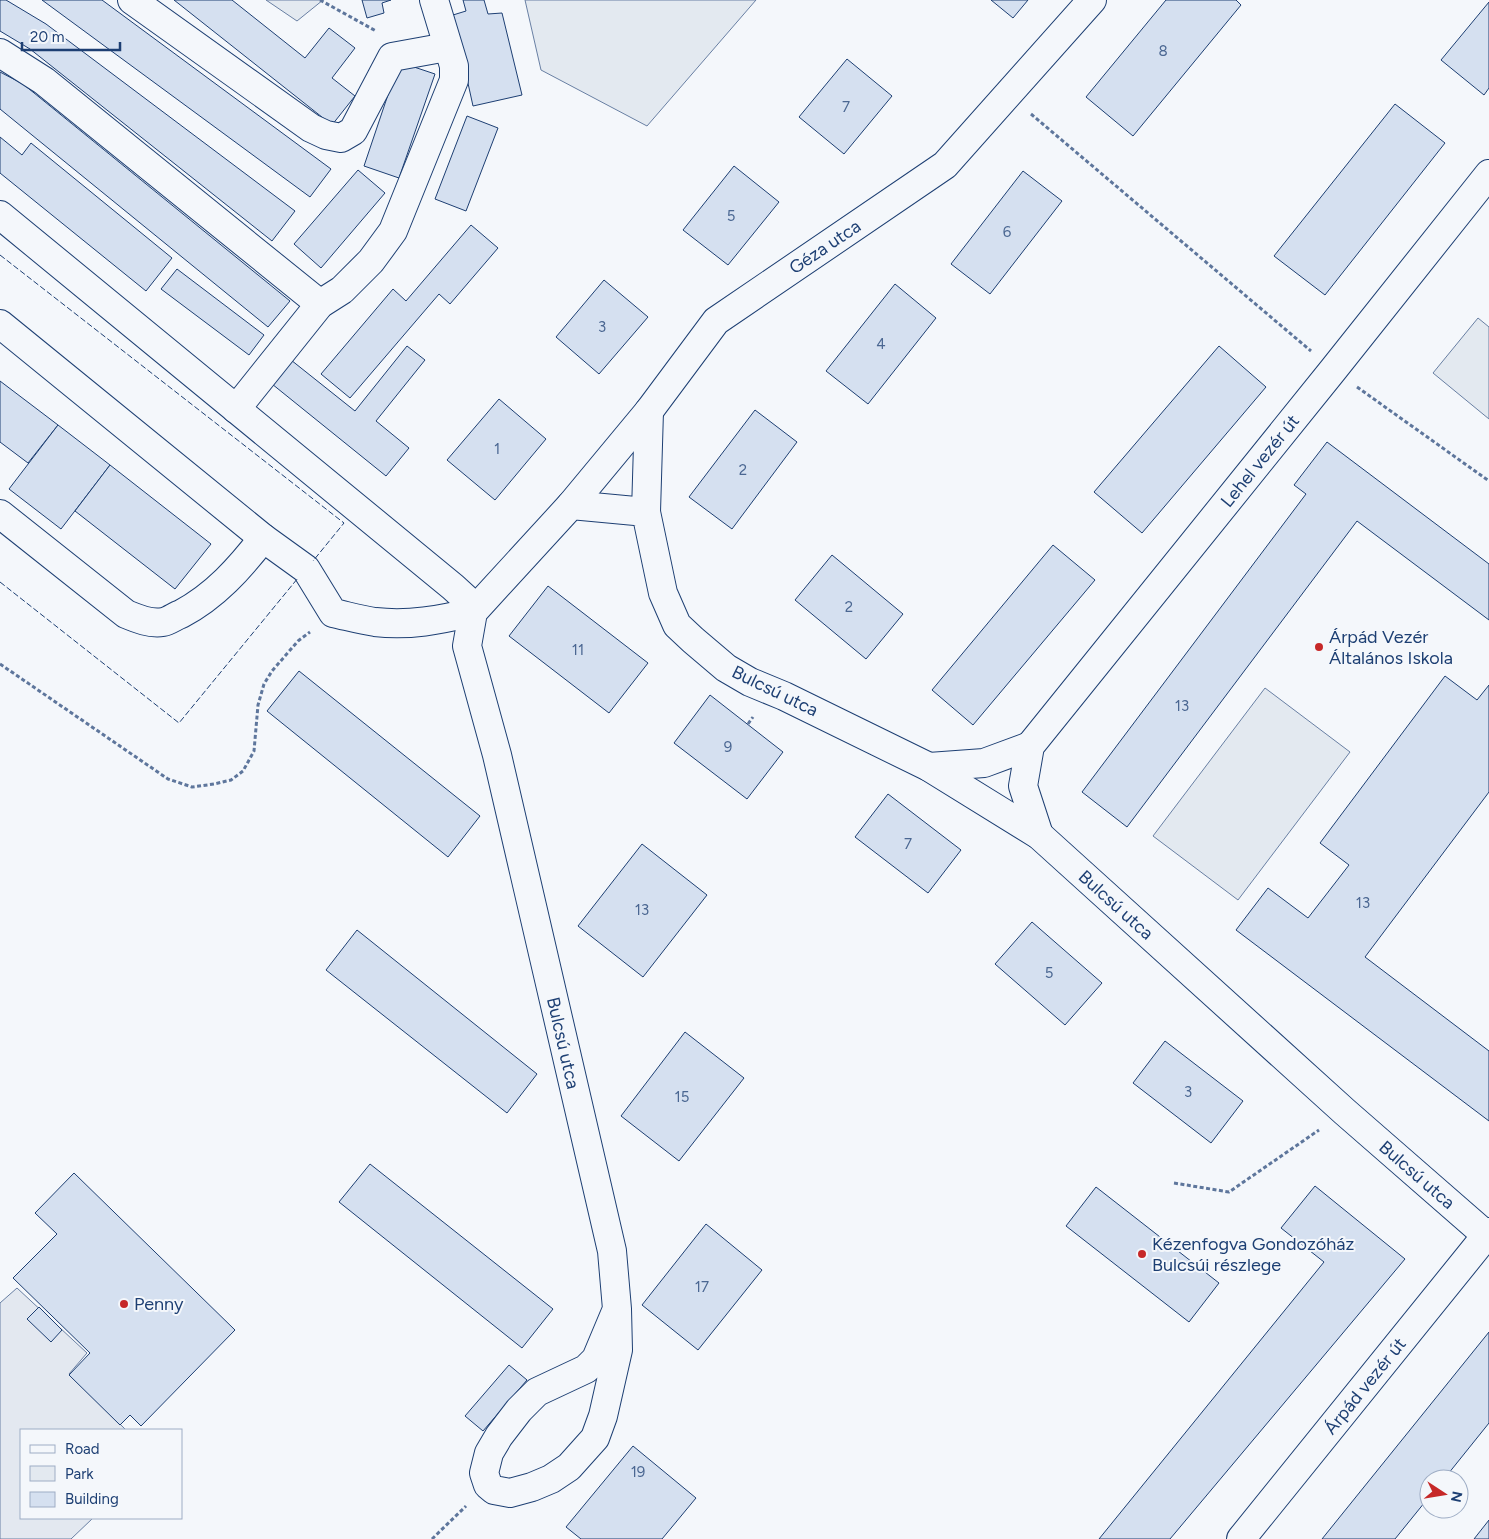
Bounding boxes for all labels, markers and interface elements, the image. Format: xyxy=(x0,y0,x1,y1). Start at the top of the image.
scale bar xyxy=(22,20,120,52)
text: 20 m xyxy=(30,28,64,46)
house number: 8 xyxy=(1158,42,1168,60)
house number: 7 xyxy=(842,98,850,116)
house number: 5 xyxy=(727,207,735,225)
street label: Géza utca xyxy=(785,215,865,279)
house number: 6 xyxy=(1003,223,1012,241)
house number: 3 xyxy=(598,318,606,336)
house number: 4 xyxy=(876,335,886,353)
street label: Lehel vezér út xyxy=(1216,410,1304,512)
house number: 1 xyxy=(494,440,500,458)
house number: 2 xyxy=(739,461,747,479)
house number: 2 xyxy=(845,598,853,616)
place label: Árpád Vezér Általános Iskola xyxy=(1329,626,1453,669)
house number: 11 xyxy=(572,641,584,659)
marker: Árpád Vezér Általános Iskola xyxy=(1313,641,1325,653)
street label: Bulcsú utca xyxy=(728,661,822,721)
house number: 13 xyxy=(1175,697,1189,715)
house number: 9 xyxy=(724,738,732,756)
house number: 7 xyxy=(904,835,912,853)
street label: Bulcsú utca xyxy=(1074,866,1158,944)
house number: 13 xyxy=(1356,894,1370,912)
house number: 13 xyxy=(635,901,649,919)
house number: 5 xyxy=(1045,964,1053,982)
street label: Bulcsú utca xyxy=(542,995,584,1091)
house number: 3 xyxy=(1184,1083,1192,1101)
house number: 15 xyxy=(675,1088,689,1106)
street label: Bulcsú utca xyxy=(1375,1136,1459,1214)
place label: Kézenfogva Gondozóház Bulcsúi részlege xyxy=(1152,1233,1354,1276)
marker: Kézenfogva Gondozóház Bulcsúi részlege xyxy=(1136,1248,1148,1260)
house number: 17 xyxy=(695,1278,709,1296)
place label: Penny xyxy=(134,1293,184,1315)
marker: Penny xyxy=(118,1298,130,1310)
street label: Árpád vezér út xyxy=(1319,1333,1411,1439)
legend xyxy=(20,1429,182,1519)
text: Road xyxy=(65,1440,100,1458)
house number: 19 xyxy=(631,1463,645,1481)
text: Park xyxy=(65,1465,94,1483)
north arrow xyxy=(1419,1469,1469,1519)
text: Building xyxy=(65,1490,119,1508)
text: N xyxy=(1447,1490,1466,1504)

